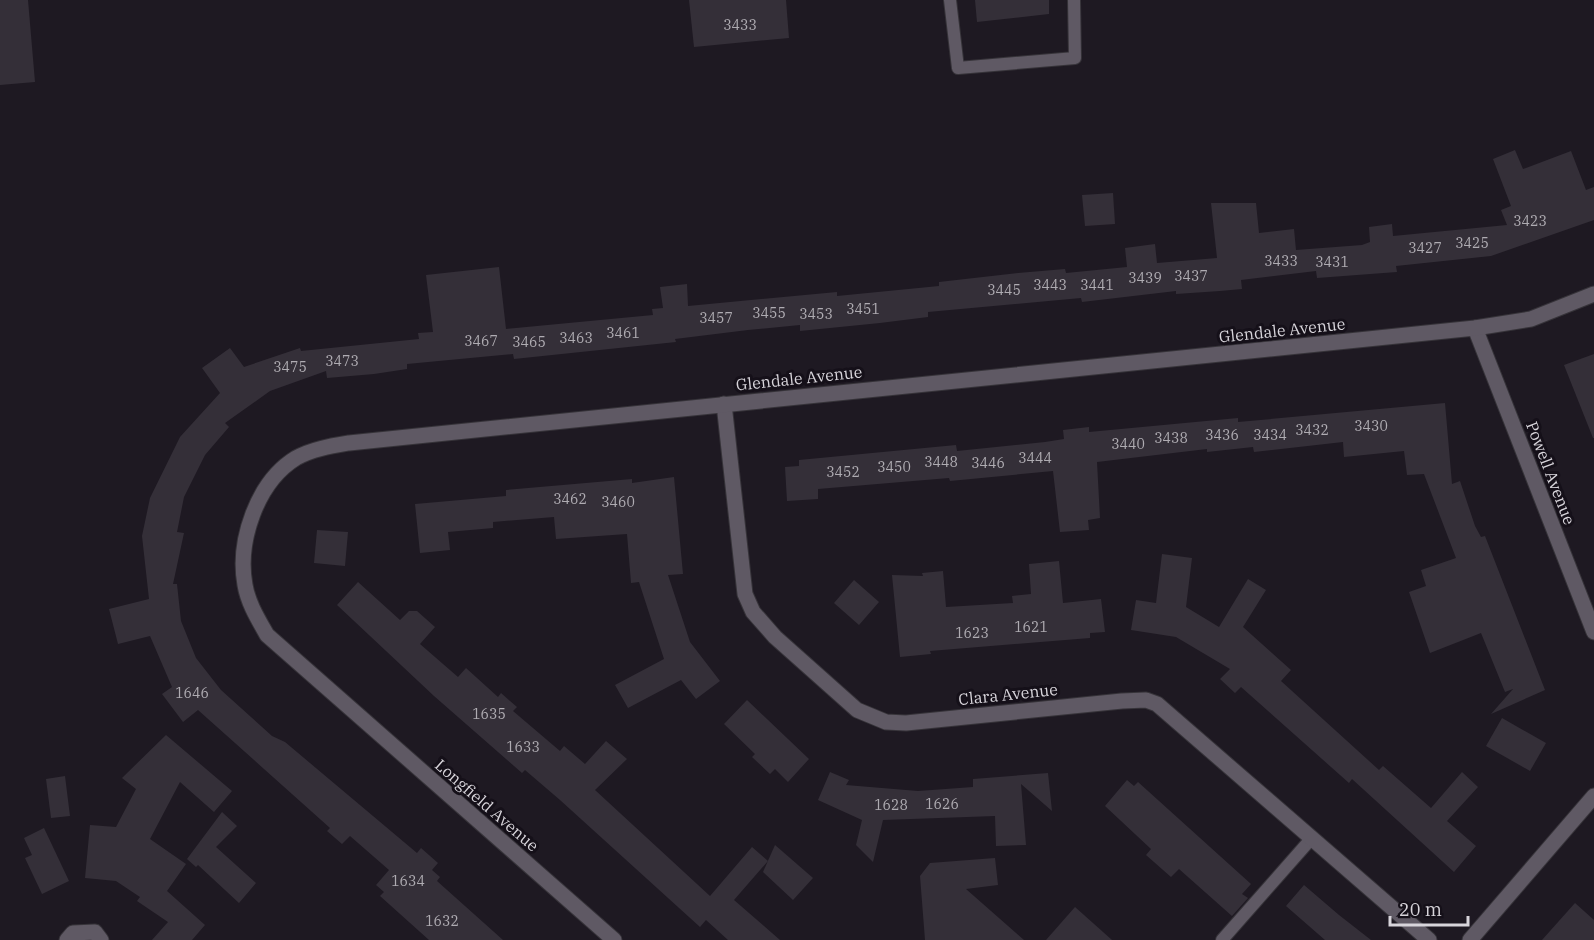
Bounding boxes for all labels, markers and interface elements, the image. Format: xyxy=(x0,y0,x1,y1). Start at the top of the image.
house number: 3433 xyxy=(723,16,757,34)
house number: 3423 xyxy=(1513,212,1547,230)
house number: 3425 xyxy=(1455,234,1489,252)
house number: 3427 xyxy=(1408,239,1442,257)
house number: 3433 xyxy=(1264,252,1298,270)
house number: 3431 xyxy=(1315,253,1349,271)
house number: 3437 xyxy=(1174,267,1208,285)
house number: 3439 xyxy=(1128,269,1162,287)
house number: 3443 xyxy=(1033,276,1067,294)
house number: 3441 xyxy=(1080,276,1114,294)
house number: 3445 xyxy=(987,281,1021,299)
house number: 3451 xyxy=(846,300,880,318)
house number: 3455 xyxy=(752,304,786,322)
house number: 3453 xyxy=(799,305,833,323)
house number: 3457 xyxy=(699,309,733,327)
street label: Glendale Avenue xyxy=(1218,313,1346,347)
house number: 3461 xyxy=(606,324,640,342)
house number: 3463 xyxy=(559,329,593,347)
house number: 3467 xyxy=(464,332,498,350)
house number: 3465 xyxy=(512,333,546,351)
house number: 3473 xyxy=(325,352,359,370)
house number: 3475 xyxy=(273,358,307,376)
street label: Glendale Avenue xyxy=(735,361,863,395)
house number: 3430 xyxy=(1354,417,1388,435)
street label: Powell Avenue xyxy=(1522,419,1580,527)
house number: 3432 xyxy=(1295,421,1329,439)
house number: 3436 xyxy=(1205,426,1239,444)
house number: 3434 xyxy=(1253,426,1287,444)
house number: 3438 xyxy=(1154,429,1188,447)
house number: 3440 xyxy=(1111,435,1145,453)
house number: 3444 xyxy=(1018,449,1052,467)
house number: 3448 xyxy=(924,453,958,471)
house number: 3446 xyxy=(971,454,1005,472)
house number: 3450 xyxy=(877,458,911,476)
house number: 3452 xyxy=(826,463,860,481)
house number: 3462 xyxy=(553,490,587,508)
house number: 3460 xyxy=(601,493,635,511)
house number: 1621 xyxy=(1014,618,1048,636)
house number: 1623 xyxy=(955,624,989,642)
street label: Clara Avenue xyxy=(957,679,1059,709)
house number: 1646 xyxy=(175,684,209,702)
house number: 1635 xyxy=(472,705,506,723)
house number: 1633 xyxy=(506,738,540,756)
street label: Longfield Avenue xyxy=(431,755,543,855)
house number: 1626 xyxy=(925,795,959,813)
house number: 1628 xyxy=(874,796,908,814)
house number: 1634 xyxy=(391,872,425,890)
scale bar xyxy=(1390,889,1468,927)
text: 20 m xyxy=(1399,898,1442,921)
house number: 1632 xyxy=(425,912,459,930)

